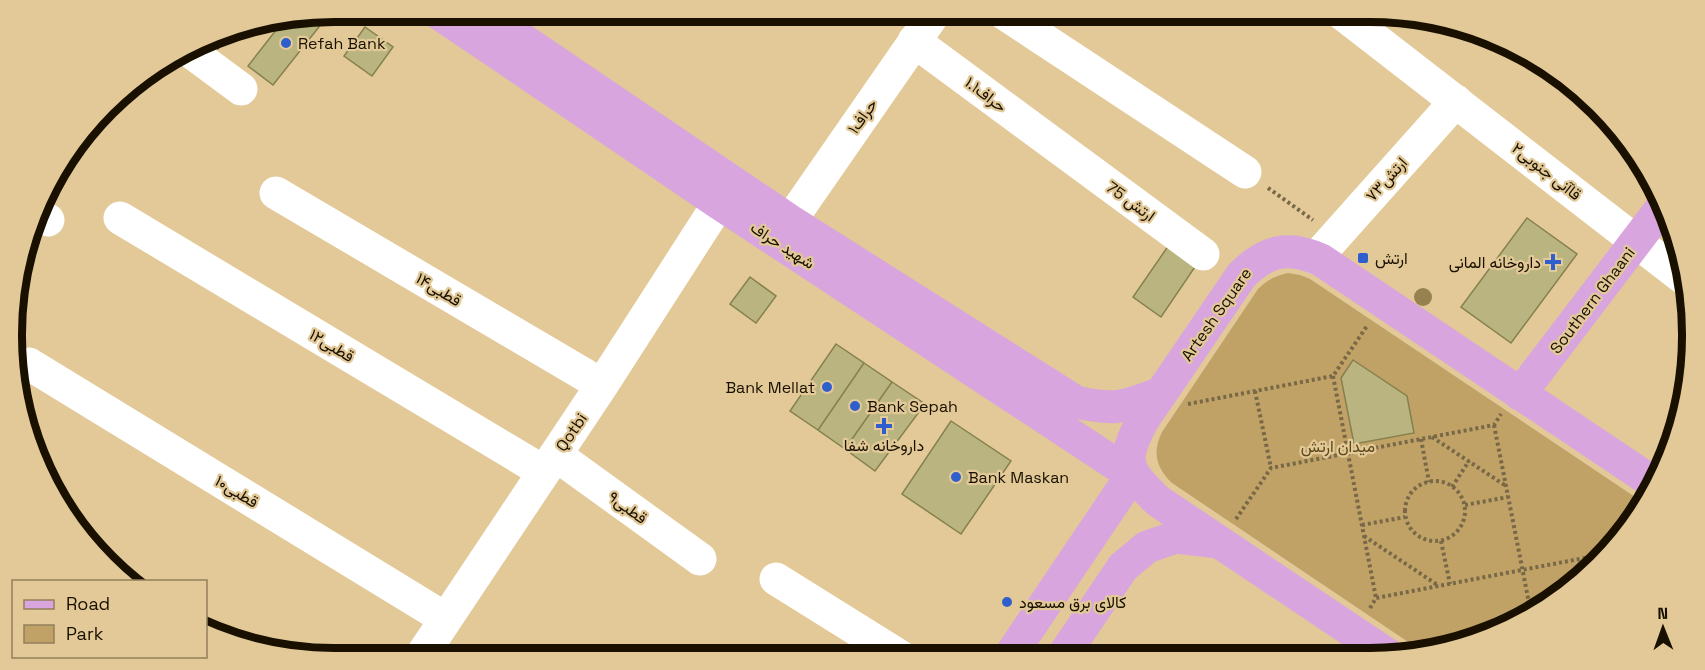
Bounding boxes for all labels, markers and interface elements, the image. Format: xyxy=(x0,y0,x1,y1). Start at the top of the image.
place label: Refah Bank xyxy=(298,33,386,54)
marker: Refah Bank xyxy=(279,36,293,50)
street label: حراف۱.۱ xyxy=(961,72,1011,117)
street label: حراف۱ xyxy=(843,94,882,138)
street label: ۲قاآنی جنوبی xyxy=(1508,138,1586,205)
street label: ارتش۷۳ xyxy=(1361,153,1412,206)
street label: 75 ارتش xyxy=(1102,177,1159,226)
street label: شهید حراف xyxy=(747,217,819,274)
street label: Southern Ghaani xyxy=(1545,243,1639,358)
place label: ارتش xyxy=(1375,248,1408,269)
marker: ارتش xyxy=(1356,251,1370,265)
place label: داروخانه المانی xyxy=(1449,252,1541,273)
marker: داروخانه المانی xyxy=(1546,255,1560,269)
street label: Artesh Square xyxy=(1176,263,1256,365)
street label: قطبی۱۴ xyxy=(412,268,465,311)
street label: قطبی۱۲ xyxy=(306,324,358,367)
place label: Bank Mellat xyxy=(725,377,815,398)
marker: Bank Mellat xyxy=(820,380,834,394)
place label: Bank Sepah xyxy=(867,396,958,417)
marker: Bank Sepah xyxy=(848,399,862,413)
street label: Qotbi xyxy=(551,409,592,456)
marker: داروخانه شفا xyxy=(877,419,891,433)
place label: داروخانه شفا xyxy=(844,435,924,456)
park label: میدان ارتش xyxy=(1301,436,1375,457)
place label: Bank Maskan xyxy=(968,467,1069,488)
street label: قطبی۱۰ xyxy=(211,470,262,513)
marker: Bank Maskan xyxy=(949,470,963,484)
street label: قطبی۹ xyxy=(604,486,651,529)
legend xyxy=(12,580,207,658)
text: Road xyxy=(66,592,110,615)
place label: کالای برق مسعود xyxy=(1019,592,1126,613)
marker: کالای برق مسعود xyxy=(1000,595,1014,609)
north arrow xyxy=(1633,598,1693,658)
text: N xyxy=(1657,603,1668,624)
text: Park xyxy=(66,622,104,645)

